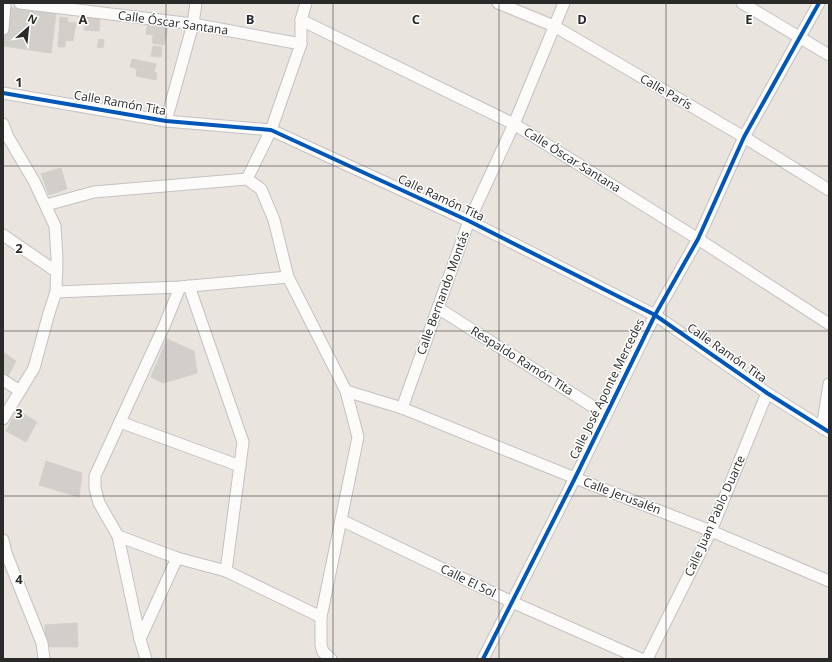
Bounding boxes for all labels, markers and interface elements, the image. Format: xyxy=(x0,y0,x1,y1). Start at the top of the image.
street label: Calle Óscar Santana xyxy=(117,6,229,39)
north arrow xyxy=(8,8,48,48)
text: N xyxy=(25,10,40,27)
text: A xyxy=(79,10,88,28)
text: B xyxy=(246,10,255,28)
text: C xyxy=(412,10,420,28)
text: D xyxy=(577,10,587,28)
text: E xyxy=(745,10,753,28)
street label: Calle París xyxy=(637,70,696,113)
text: 1 xyxy=(15,73,23,91)
street label: Calle Ramón Tita xyxy=(73,86,168,119)
street label: Calle Óscar Santana xyxy=(521,123,624,196)
street label: Calle Ramón Tita xyxy=(395,170,487,225)
street label: Calle Bernando Montás xyxy=(412,228,473,357)
text: 2 xyxy=(15,239,23,257)
street label: Calle José Aponte Mercedes xyxy=(565,315,648,462)
street label: Calle Ramón Tita xyxy=(684,319,771,386)
street label: Respaldo Ramón Tita xyxy=(468,322,577,399)
text: 3 xyxy=(15,404,23,422)
street label: Calle Juan Pablo Duarte xyxy=(680,452,749,579)
street label: Calle Jerusalén xyxy=(581,473,663,518)
street label: Calle El Sol xyxy=(438,560,499,601)
text: 4 xyxy=(15,570,23,588)

